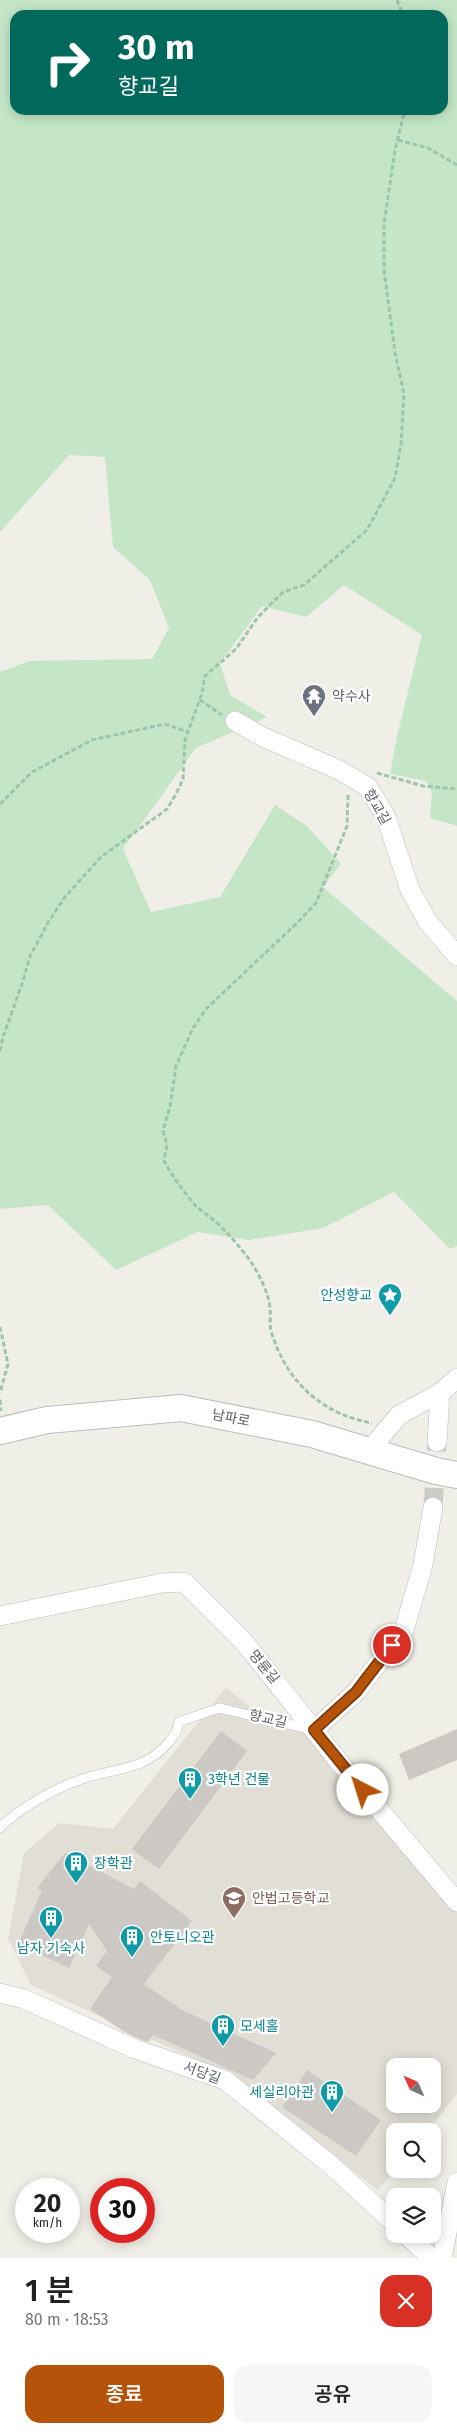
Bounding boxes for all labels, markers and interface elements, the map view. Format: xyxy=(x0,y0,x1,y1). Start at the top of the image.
text: 30 m xyxy=(118,26,195,68)
icon: right xyxy=(35,30,100,95)
text: 향교길 xyxy=(118,73,179,100)
temple icon: 약수사 xyxy=(301,683,327,717)
place label: 약수사 xyxy=(332,688,371,705)
street label: 향교길 xyxy=(360,786,394,828)
place icon: 안성향교 xyxy=(377,1282,403,1316)
place label: 안성향교 xyxy=(320,1287,372,1304)
street label: 남파로 xyxy=(210,1406,252,1430)
pin xyxy=(371,1624,413,1666)
icon: arrive xyxy=(378,1631,406,1659)
street label: 명륜길 xyxy=(245,1647,283,1687)
street label: 향교길 xyxy=(247,1706,289,1732)
position arrow xyxy=(336,1763,388,1815)
building icon: 3학년 건물 xyxy=(177,1766,203,1800)
place label: 3학년 건물 xyxy=(208,1771,270,1788)
building icon: 장학관 xyxy=(63,1850,89,1884)
place label: 장학관 xyxy=(94,1855,133,1872)
school or university icon: 안법고등학교 xyxy=(221,1885,247,1919)
place label: 안법고등학교 xyxy=(252,1890,329,1907)
building icon: 남자 기숙사 xyxy=(38,1905,64,1939)
building icon: 안토니오관 xyxy=(119,1924,145,1958)
place label: 안토니오관 xyxy=(150,1929,215,1946)
place label: 남자 기숙사 xyxy=(17,1940,85,1957)
building icon: 모세홀 xyxy=(210,2013,236,2047)
place label: 모세홀 xyxy=(240,2018,279,2035)
street label: 서당길 xyxy=(181,2058,223,2088)
north arrow xyxy=(386,2058,441,2112)
map controls xyxy=(386,2058,441,2243)
building icon: 세실리아관 xyxy=(319,2079,345,2113)
place label: 세실리아관 xyxy=(250,2084,314,2101)
button: search xyxy=(386,2123,441,2178)
speed limit sign: 30 xyxy=(90,2178,155,2243)
button: layers xyxy=(386,2188,441,2243)
text: 20 xyxy=(34,2189,61,2219)
text: km/h xyxy=(33,2216,62,2230)
text: 1 분 xyxy=(25,2273,74,2309)
button: close xyxy=(380,2275,432,2327)
text: 80 m · 18:53 xyxy=(25,2310,109,2329)
button: 종료 xyxy=(25,2365,224,2423)
button: 공유 xyxy=(234,2365,432,2423)

